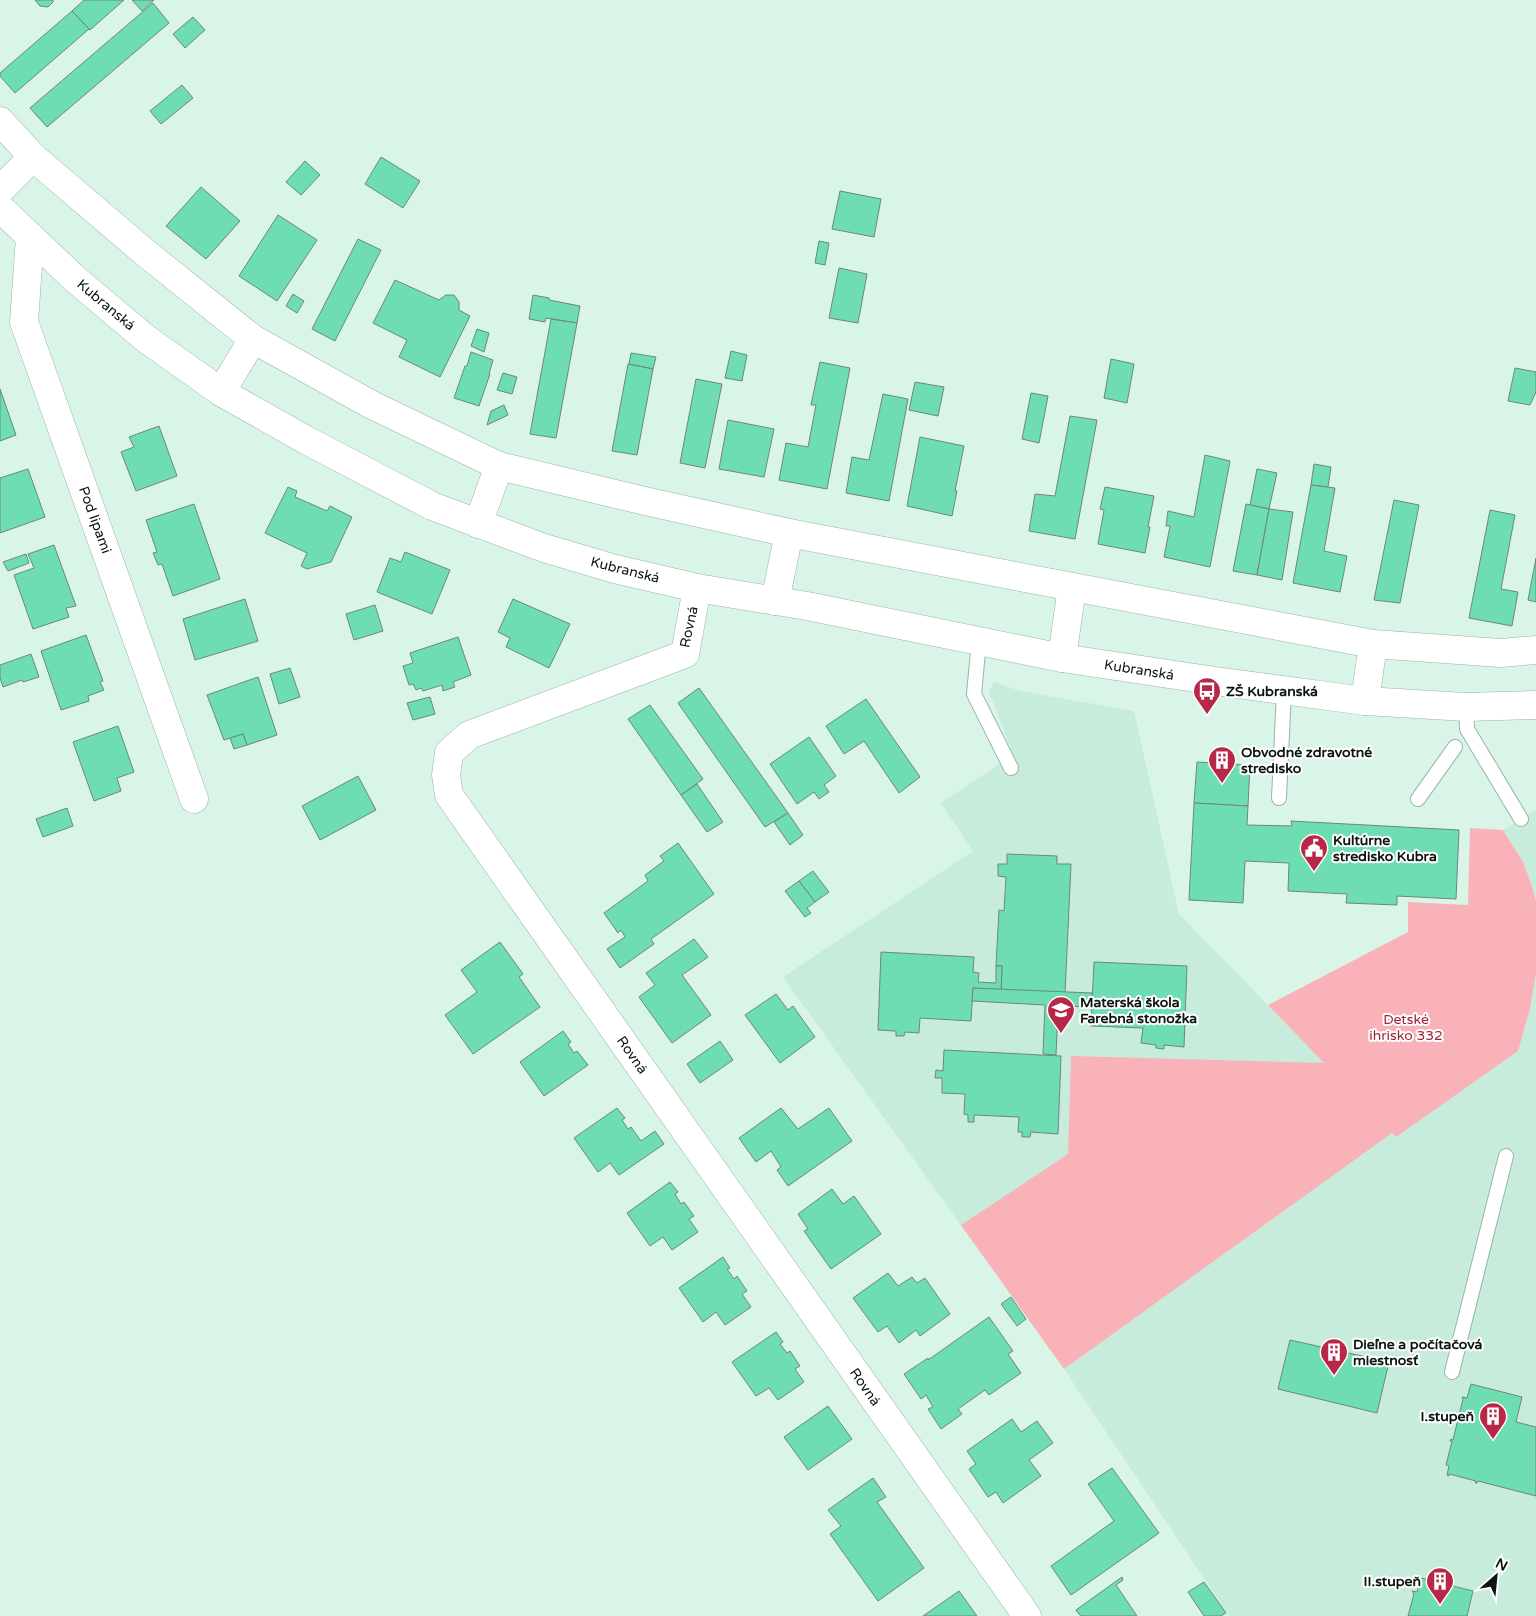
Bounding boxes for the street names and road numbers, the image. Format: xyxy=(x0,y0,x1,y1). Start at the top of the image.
street label: Kubranská xyxy=(74,276,138,334)
street label: Pod lipami xyxy=(75,484,115,556)
street label: Kubranská xyxy=(589,553,661,587)
street label: Rovná xyxy=(676,605,702,649)
street label: Kubranská xyxy=(1103,656,1175,684)
street label: Rovná xyxy=(613,1033,651,1077)
street label: Rovná xyxy=(846,1365,884,1409)

